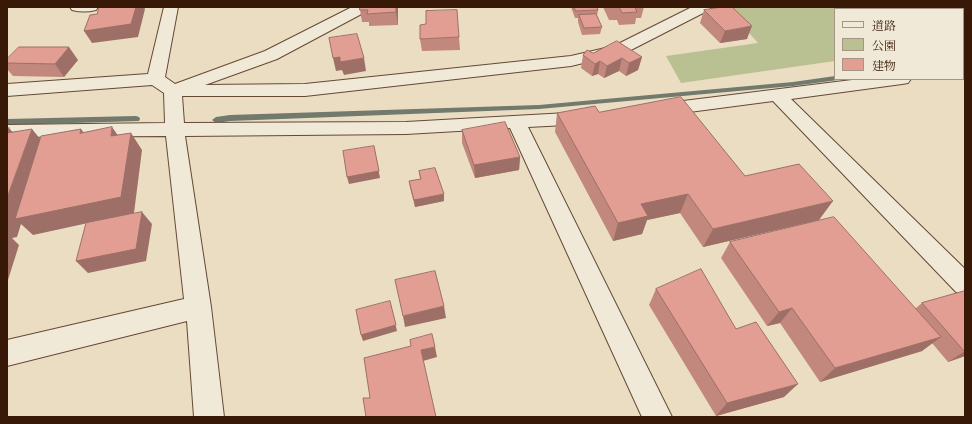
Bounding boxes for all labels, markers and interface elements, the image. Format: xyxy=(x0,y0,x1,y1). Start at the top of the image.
legend xyxy=(834,8,964,80)
text: 道路 xyxy=(872,18,896,33)
text: 公園 xyxy=(872,38,896,53)
text: 建物 xyxy=(872,58,896,73)

